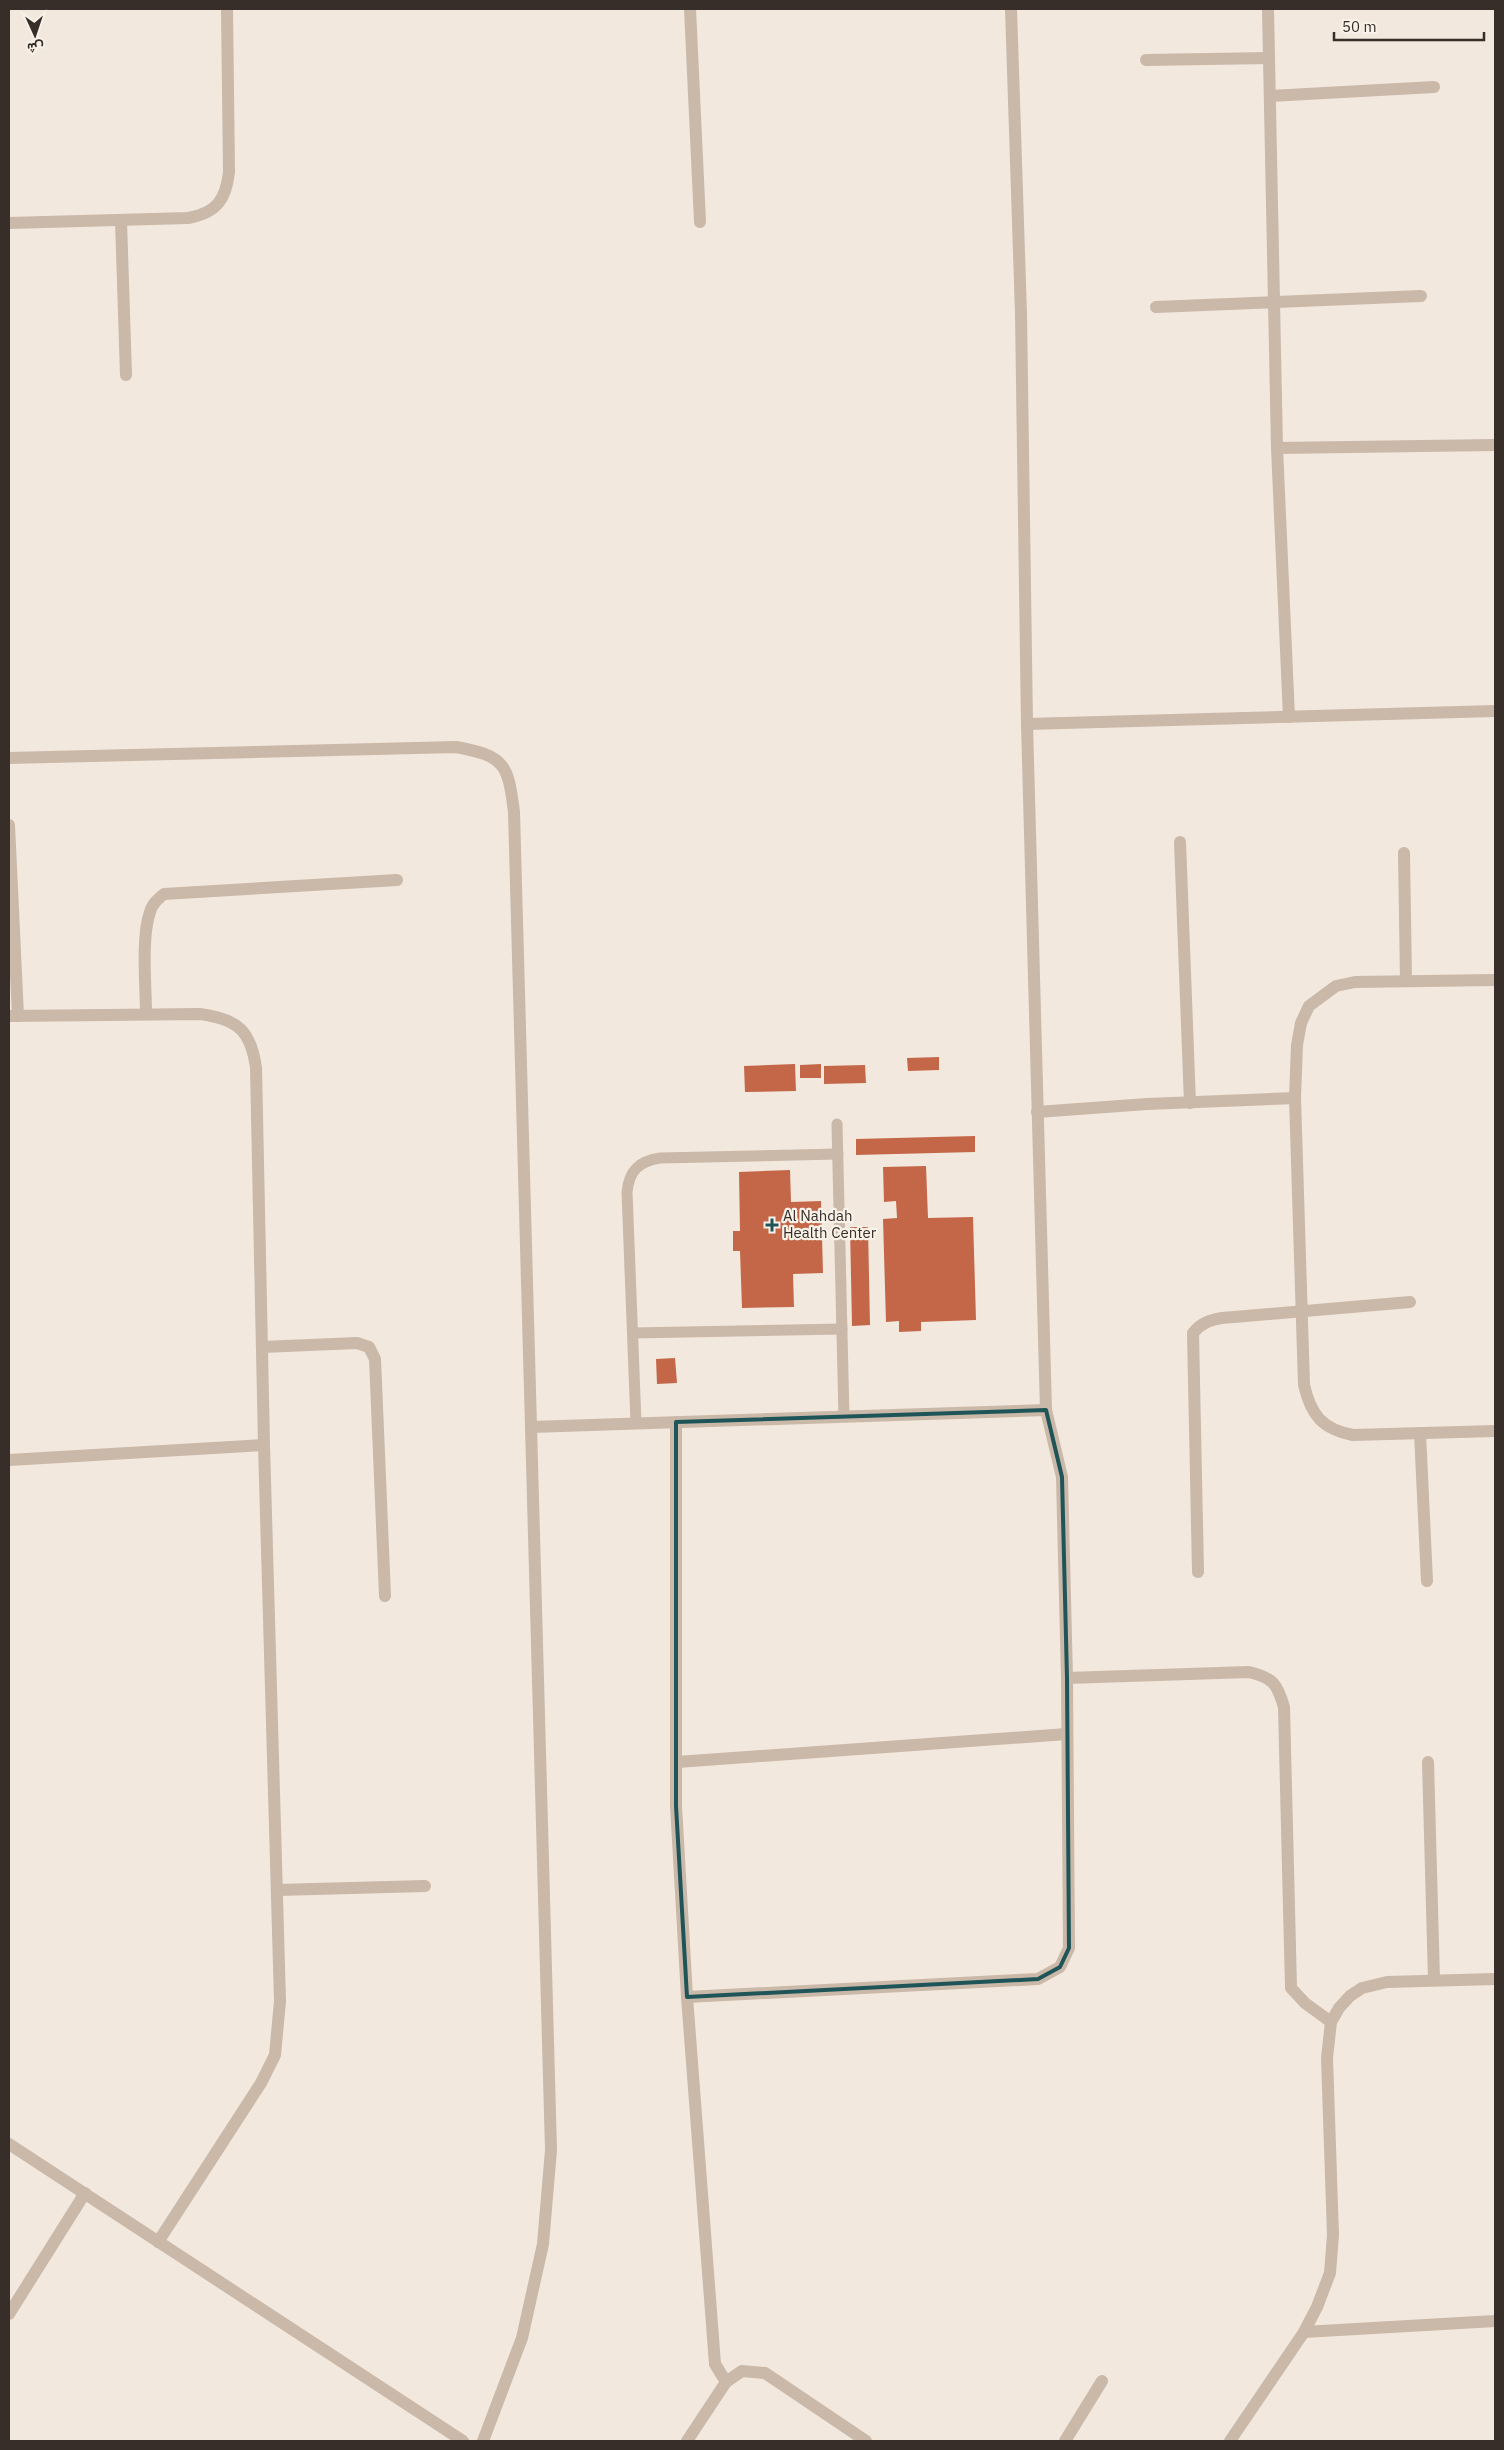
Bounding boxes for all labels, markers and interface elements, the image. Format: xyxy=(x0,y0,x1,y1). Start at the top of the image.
north arrow xyxy=(10,10,60,60)
scale bar xyxy=(1334,10,1484,42)
text: 50 m xyxy=(1342,17,1377,36)
text: ش xyxy=(27,39,45,57)
place label: Al Nahdah Health Center xyxy=(783,1206,877,1242)
marker: Al Nahdah Health Center xyxy=(765,1218,779,1232)

